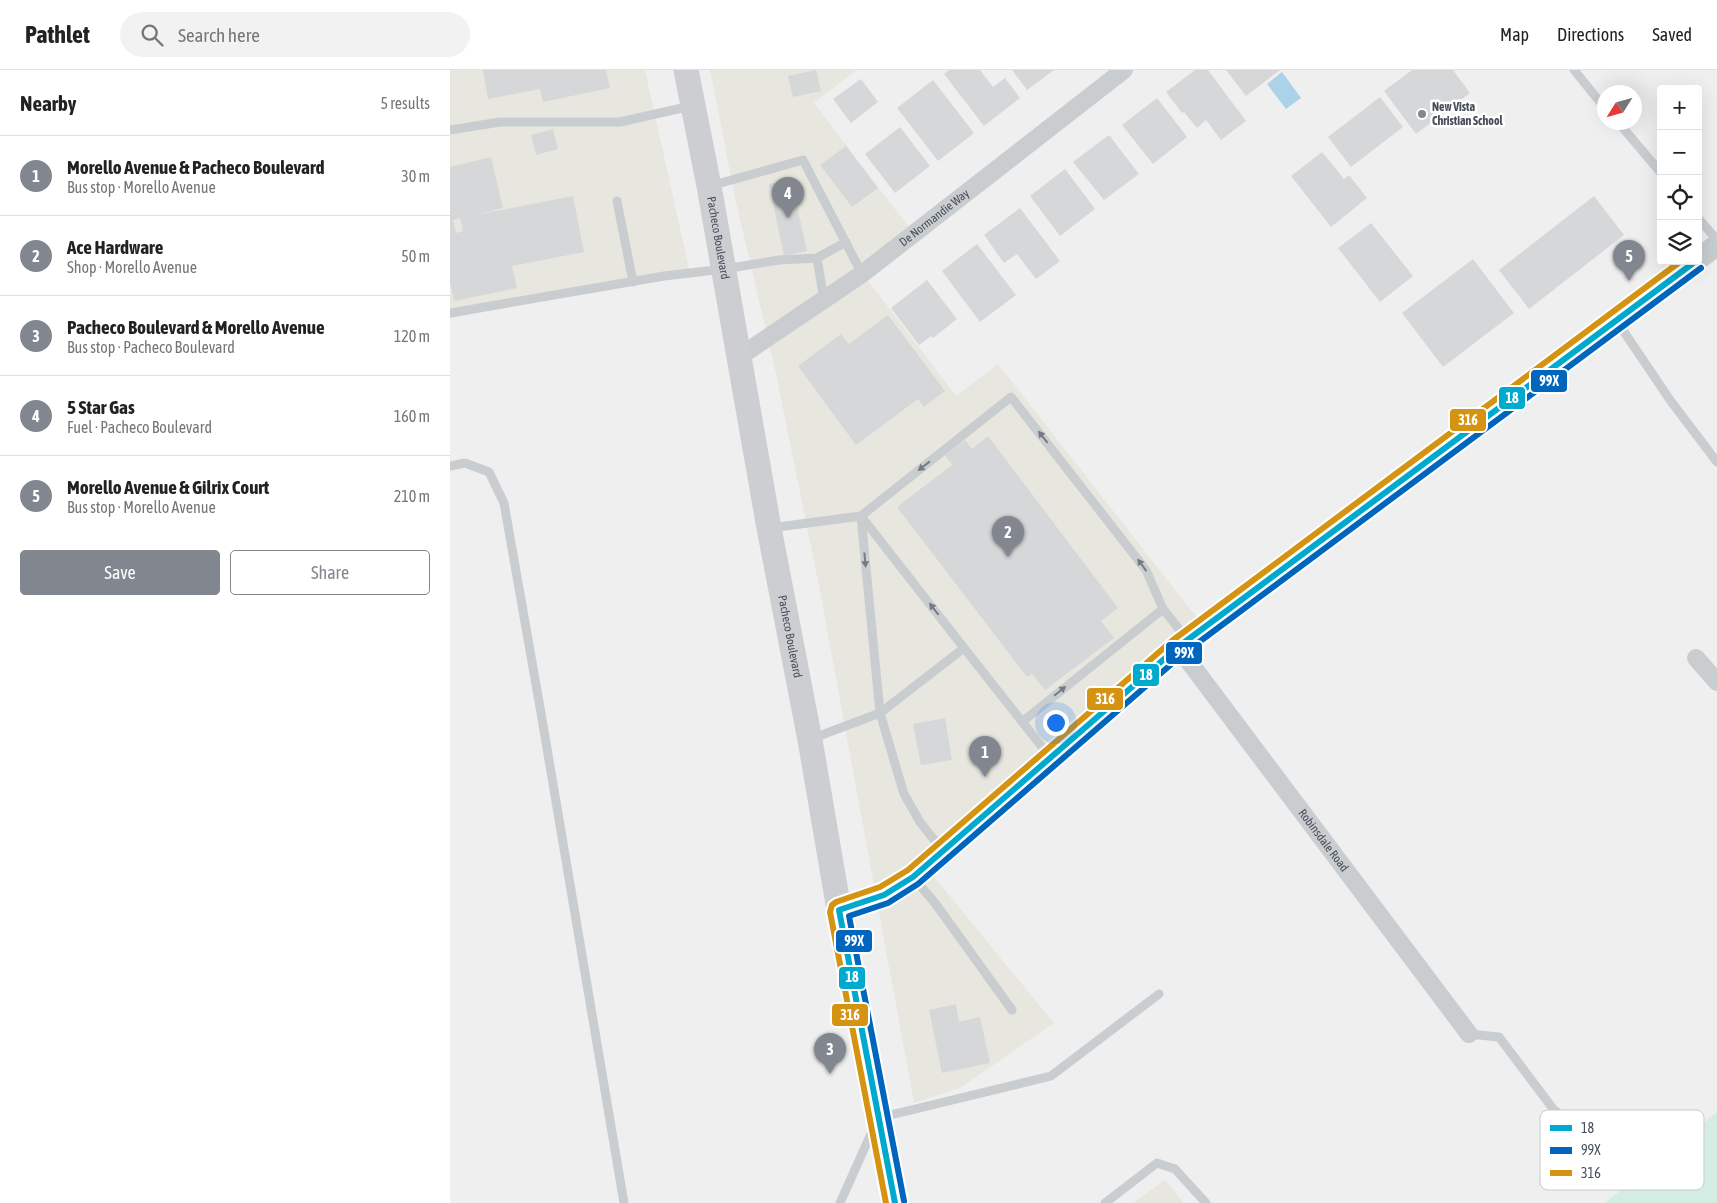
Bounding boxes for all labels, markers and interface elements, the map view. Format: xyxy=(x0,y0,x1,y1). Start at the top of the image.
search box xyxy=(120,12,470,57)
text: Pathlet xyxy=(25,21,90,48)
icon: search xyxy=(138,21,166,49)
text: Search here xyxy=(178,24,260,46)
text: Map xyxy=(1500,24,1529,45)
text: Directions xyxy=(1557,24,1624,45)
text: Saved xyxy=(1652,24,1692,45)
north arrow xyxy=(1597,85,1642,130)
map controls xyxy=(1657,85,1702,265)
button: + xyxy=(1657,85,1702,130)
text: Nearby xyxy=(20,91,76,115)
text: 5 results xyxy=(380,94,430,112)
place label: New Vista Christian School xyxy=(1432,100,1504,128)
marker: New Vista Christian School xyxy=(1416,108,1428,120)
button: − xyxy=(1657,130,1702,175)
text: Morello Avenue & Pacheco Boulevard xyxy=(67,156,325,178)
text: 1 xyxy=(32,167,40,185)
text: 30 m xyxy=(401,167,430,185)
button: locate xyxy=(1657,175,1702,220)
pin: 4 xyxy=(772,177,804,218)
text: Bus stop · Morello Avenue xyxy=(67,178,216,196)
street label: De Normandie Way xyxy=(897,186,972,249)
street label: Pacheco Boulevard xyxy=(704,195,732,280)
button: layers xyxy=(1657,220,1702,265)
text: Ace Hardware xyxy=(67,236,163,258)
pin: 5 xyxy=(1613,240,1645,281)
text: 2 xyxy=(32,247,40,265)
text: 50 m xyxy=(401,247,430,265)
text: Shop · Morello Avenue xyxy=(67,258,197,276)
text: Pacheco Boulevard & Morello Avenue xyxy=(67,316,325,338)
text: 3 xyxy=(32,327,40,345)
text: 120 m xyxy=(394,327,430,345)
text: Bus stop · Pacheco Boulevard xyxy=(67,338,235,356)
line badge: 99X xyxy=(1530,369,1568,393)
text: 99X xyxy=(1539,373,1559,389)
line badge: 18 xyxy=(1498,386,1526,410)
text: 18 xyxy=(1505,390,1519,406)
text: 5 Star Gas xyxy=(67,396,135,418)
text: 4 xyxy=(32,407,40,425)
text: 160 m xyxy=(394,407,430,425)
line badge: 316 xyxy=(1449,408,1487,432)
text: 316 xyxy=(1458,412,1478,428)
text: Fuel · Pacheco Boulevard xyxy=(67,418,212,436)
one-way arrow xyxy=(1037,431,1048,444)
one-way arrow xyxy=(917,461,931,471)
text: Morello Avenue & Gilrix Court xyxy=(67,476,269,498)
text: 5 xyxy=(32,487,40,505)
text: 210 m xyxy=(394,487,430,505)
text: Bus stop · Morello Avenue xyxy=(67,498,216,516)
pin: 2 xyxy=(992,516,1024,557)
button: Save xyxy=(20,550,220,595)
button: Share xyxy=(230,550,430,595)
one-way arrow xyxy=(861,552,869,568)
one-way arrow xyxy=(1137,559,1148,572)
street label: Pacheco Boulevard xyxy=(775,594,805,679)
one-way arrow xyxy=(929,602,939,616)
line badge: 99X xyxy=(1165,641,1203,665)
text: 99X xyxy=(1174,645,1194,661)
line badge: 18 xyxy=(1132,663,1160,687)
text: 18 xyxy=(1139,667,1153,683)
one-way arrow xyxy=(1053,686,1066,697)
line badge: 316 xyxy=(1086,687,1124,711)
text: 316 xyxy=(1095,691,1115,707)
your location xyxy=(1043,710,1069,736)
pin: 1 xyxy=(969,736,1001,777)
street label: Robinsdale Road xyxy=(1295,806,1351,874)
line badge: 99X xyxy=(835,929,873,953)
text: 99X xyxy=(844,933,864,949)
line badge: 18 xyxy=(838,966,866,990)
text: 18 xyxy=(845,969,859,985)
line badge: 316 xyxy=(831,1003,869,1027)
text: 316 xyxy=(840,1007,860,1023)
pin: 3 xyxy=(814,1033,846,1074)
legend xyxy=(1540,1110,1704,1190)
text: 18 xyxy=(1581,1120,1595,1136)
text: 99X xyxy=(1581,1142,1601,1158)
text: 316 xyxy=(1581,1165,1601,1181)

